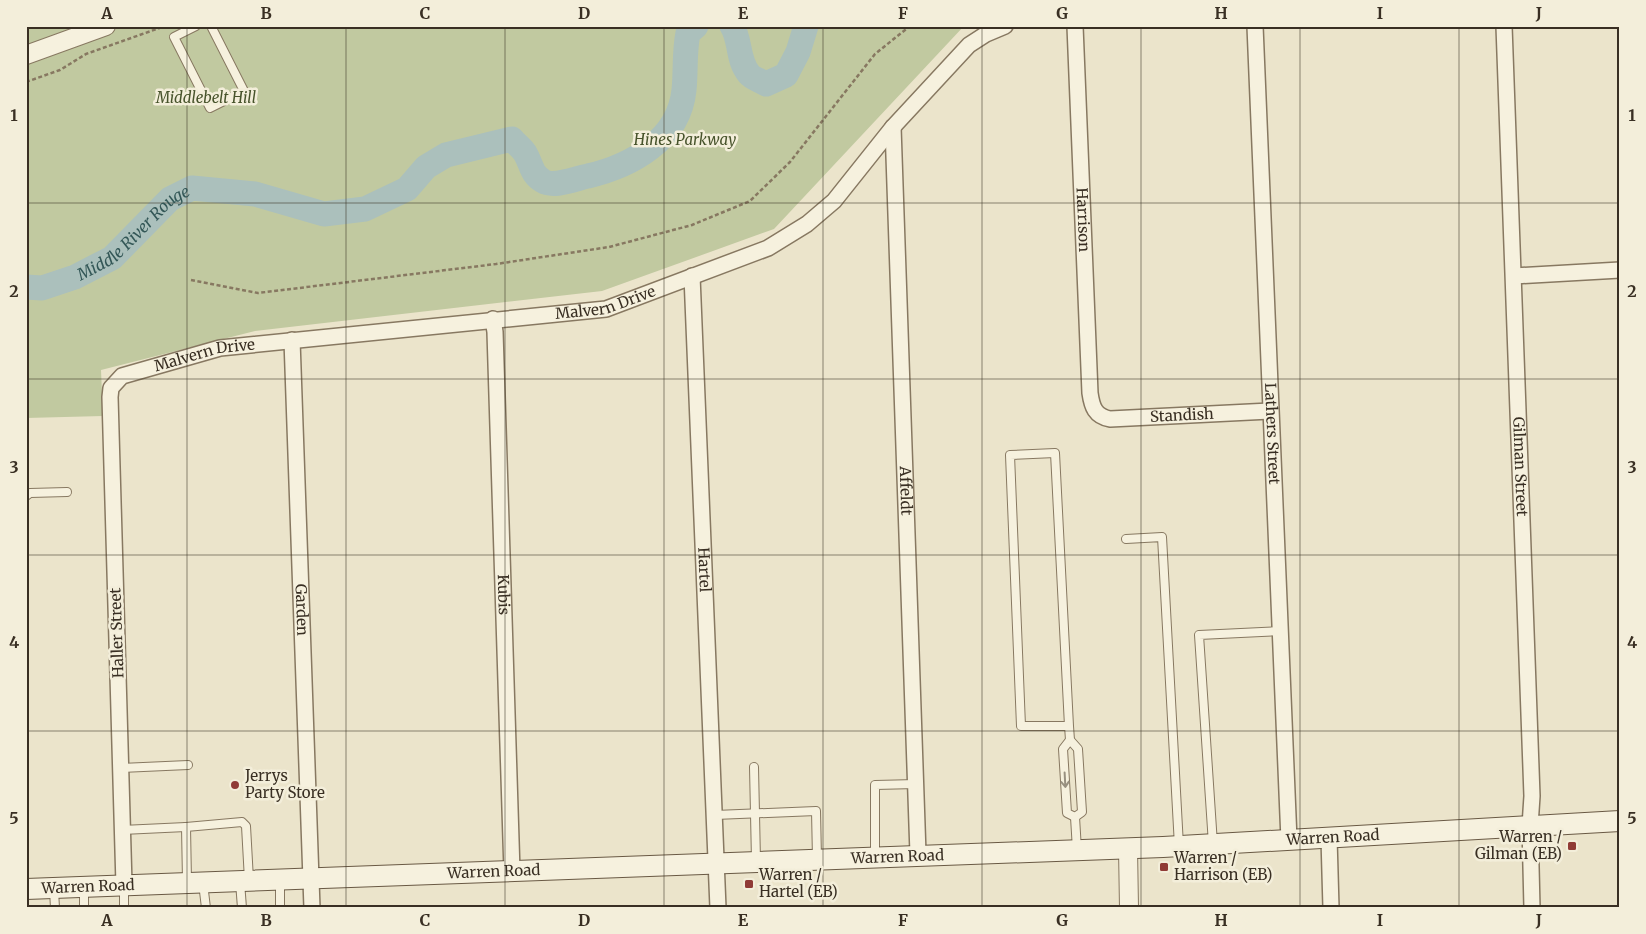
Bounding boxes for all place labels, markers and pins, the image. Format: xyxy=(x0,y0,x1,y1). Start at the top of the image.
place label: Jerrys Party Store xyxy=(244,766,325,802)
marker: Jerrys Party Store xyxy=(229,779,241,791)
place label: Warren / Gilman (EB) xyxy=(1475,827,1562,863)
marker: Warren / Gilman (EB) xyxy=(1566,840,1578,852)
place label: Warren / Harrison (EB) xyxy=(1173,848,1272,884)
marker: Warren / Harrison (EB) xyxy=(1158,861,1170,873)
place label: Warren / Hartel (EB) xyxy=(758,865,838,901)
marker: Warren / Hartel (EB) xyxy=(743,878,755,890)

